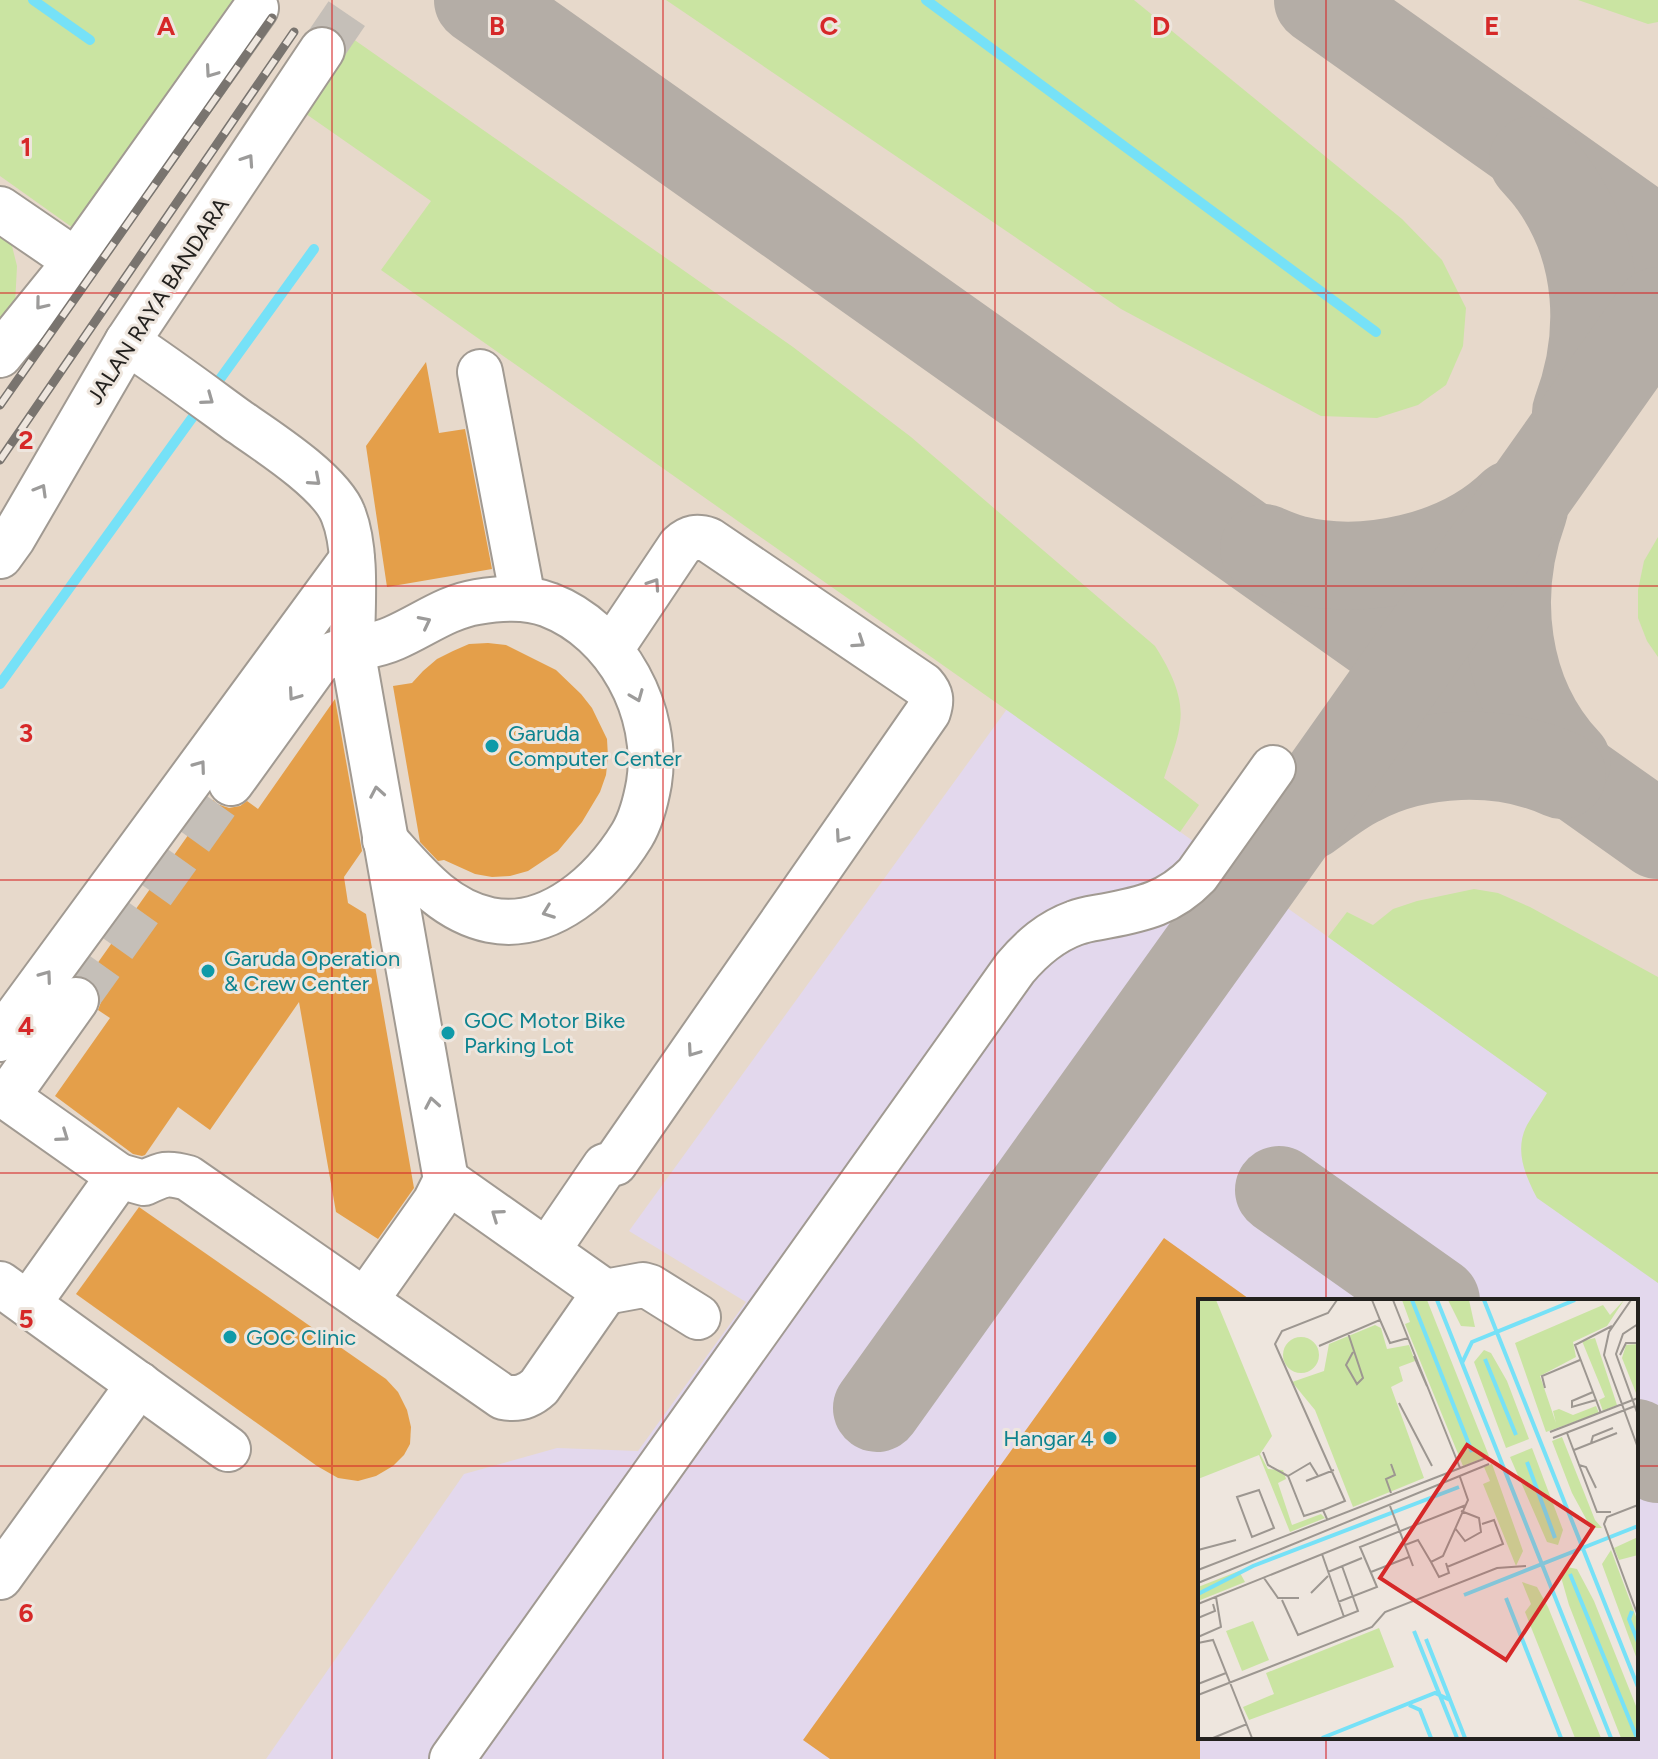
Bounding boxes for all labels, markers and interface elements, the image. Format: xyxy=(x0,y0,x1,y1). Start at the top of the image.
text: A xyxy=(157,10,176,42)
text: B xyxy=(489,10,505,42)
text: C xyxy=(820,10,839,42)
text: D xyxy=(1152,10,1170,42)
text: E xyxy=(1484,10,1500,42)
one-way arrow xyxy=(206,63,221,77)
text: 1 xyxy=(21,131,31,163)
one-way arrow xyxy=(239,155,254,169)
street label: JALAN RAYA BANDARA xyxy=(81,192,235,410)
one-way arrow xyxy=(36,295,51,309)
one-way arrow xyxy=(199,389,214,403)
text: 2 xyxy=(18,424,34,456)
one-way arrow xyxy=(306,470,321,485)
one-way arrow xyxy=(31,484,47,499)
one-way arrow xyxy=(644,579,659,593)
one-way arrow xyxy=(416,616,431,632)
one-way arrow xyxy=(850,632,865,647)
one-way arrow xyxy=(289,686,304,700)
one-way arrow xyxy=(627,688,643,703)
text: 3 xyxy=(19,717,33,749)
place label: Garuda Computer Center xyxy=(508,720,682,772)
marker: Garuda Computer Center xyxy=(483,737,501,755)
one-way arrow xyxy=(190,760,205,775)
one-way arrow xyxy=(369,785,386,799)
one-way arrow xyxy=(836,829,851,843)
one-way arrow xyxy=(542,902,556,919)
place label: Garuda Operation & Crew Center xyxy=(224,945,400,997)
marker: Garuda Operation & Crew Center xyxy=(199,962,217,980)
one-way arrow xyxy=(36,970,51,984)
place label: GOC Motor Bike Parking Lot xyxy=(464,1007,625,1059)
text: 4 xyxy=(18,1010,34,1042)
marker: GOC Motor Bike Parking Lot xyxy=(439,1024,457,1042)
one-way arrow xyxy=(688,1043,703,1057)
one-way arrow xyxy=(424,1096,441,1110)
one-way arrow xyxy=(54,1127,68,1141)
one-way arrow xyxy=(491,1210,505,1225)
inset map xyxy=(1198,1299,1638,1739)
text: 5 xyxy=(18,1303,34,1335)
place label: GOC Clinic xyxy=(246,1324,356,1351)
marker: GOC Clinic xyxy=(221,1328,239,1346)
place label: Hangar 4 xyxy=(1003,1425,1094,1452)
marker: Hangar 4 xyxy=(1101,1429,1119,1447)
text: 6 xyxy=(18,1597,34,1629)

